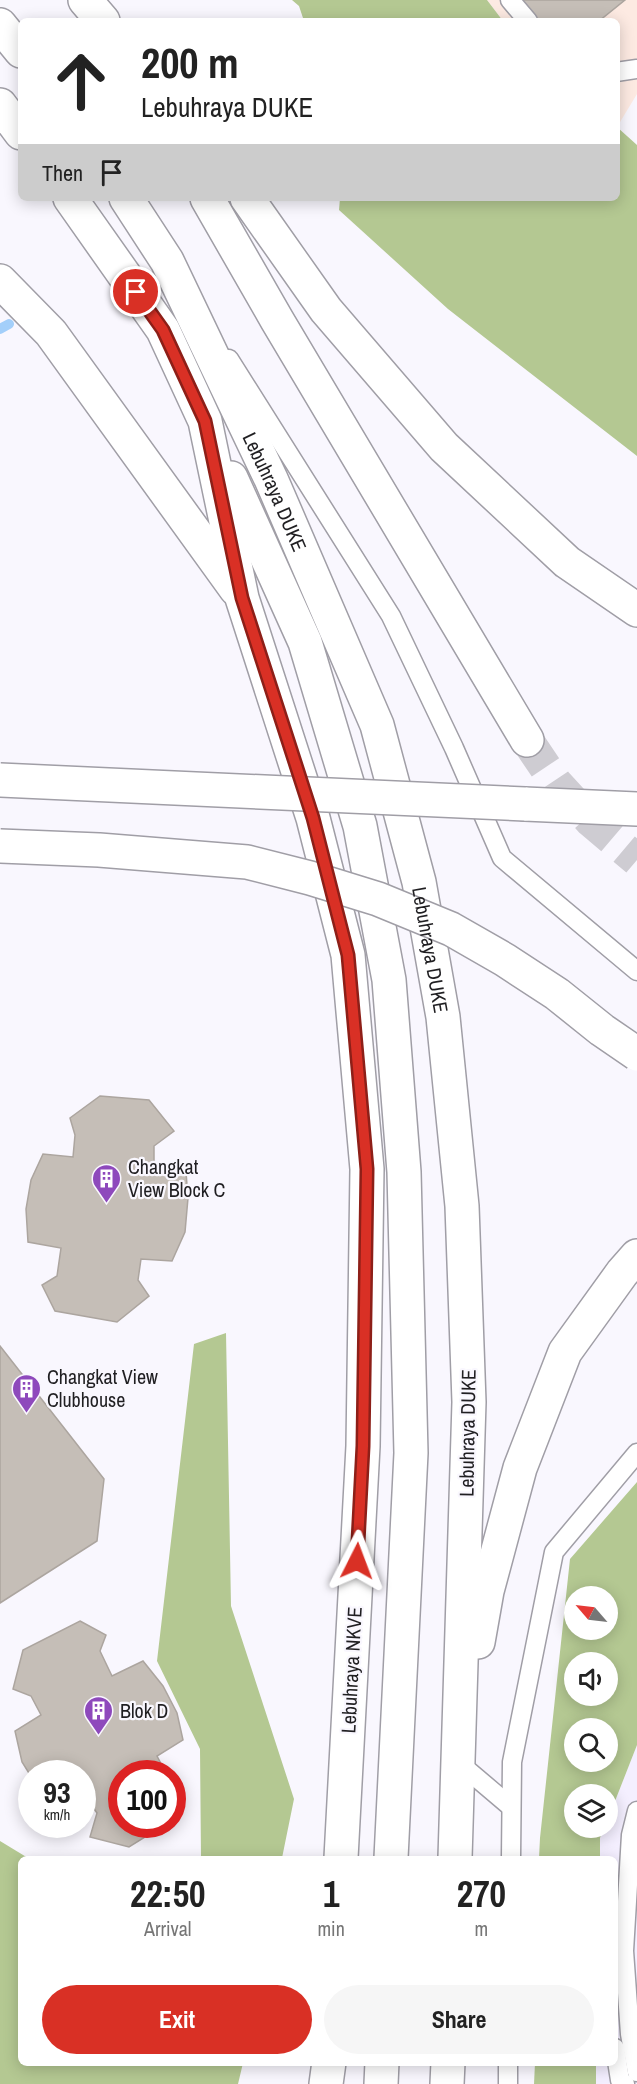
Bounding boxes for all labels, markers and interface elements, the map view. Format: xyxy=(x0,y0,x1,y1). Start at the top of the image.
text: 200 m xyxy=(141,35,239,91)
icon: ahead xyxy=(42,42,120,120)
text: Lebuhraya DUKE xyxy=(141,89,313,125)
icon: arrive xyxy=(95,156,128,189)
text: Then xyxy=(42,158,83,188)
pin xyxy=(110,266,161,317)
icon: arrive xyxy=(119,275,152,308)
street label: Lebuhraya DUKE xyxy=(237,428,314,555)
street label: Lebuhraya DUKE xyxy=(407,885,456,1015)
place label: Changkat View Block C xyxy=(128,1153,225,1203)
building icon: Changkat View Block C xyxy=(91,1162,123,1204)
place label: Changkat View Clubhouse xyxy=(47,1363,158,1413)
street label: Lebuhraya DUKE xyxy=(452,1369,482,1497)
building icon: Changkat View Clubhouse xyxy=(10,1372,42,1414)
position arrow xyxy=(325,1529,389,1593)
north arrow xyxy=(564,1586,618,1640)
map controls xyxy=(564,1586,618,1838)
street label: Lebuhraya NKVE xyxy=(334,1606,368,1734)
button: sound xyxy=(564,1652,618,1706)
building icon: Blok D xyxy=(83,1694,115,1736)
place label: Blok D xyxy=(120,1697,168,1724)
button: search xyxy=(564,1718,618,1772)
speed limit sign: 100 xyxy=(108,1760,186,1838)
text: 93 xyxy=(43,1772,71,1812)
button: layers xyxy=(564,1784,618,1838)
text: km/h xyxy=(44,1804,70,1825)
text: 22:50 xyxy=(130,1870,205,1918)
text: 1 xyxy=(323,1870,339,1918)
text: 270 xyxy=(457,1870,506,1918)
text: Arrival xyxy=(144,1915,191,1942)
text: min xyxy=(317,1915,345,1942)
text: m xyxy=(475,1915,488,1942)
button: Exit xyxy=(42,1985,312,2054)
button: Share xyxy=(324,1985,594,2054)

